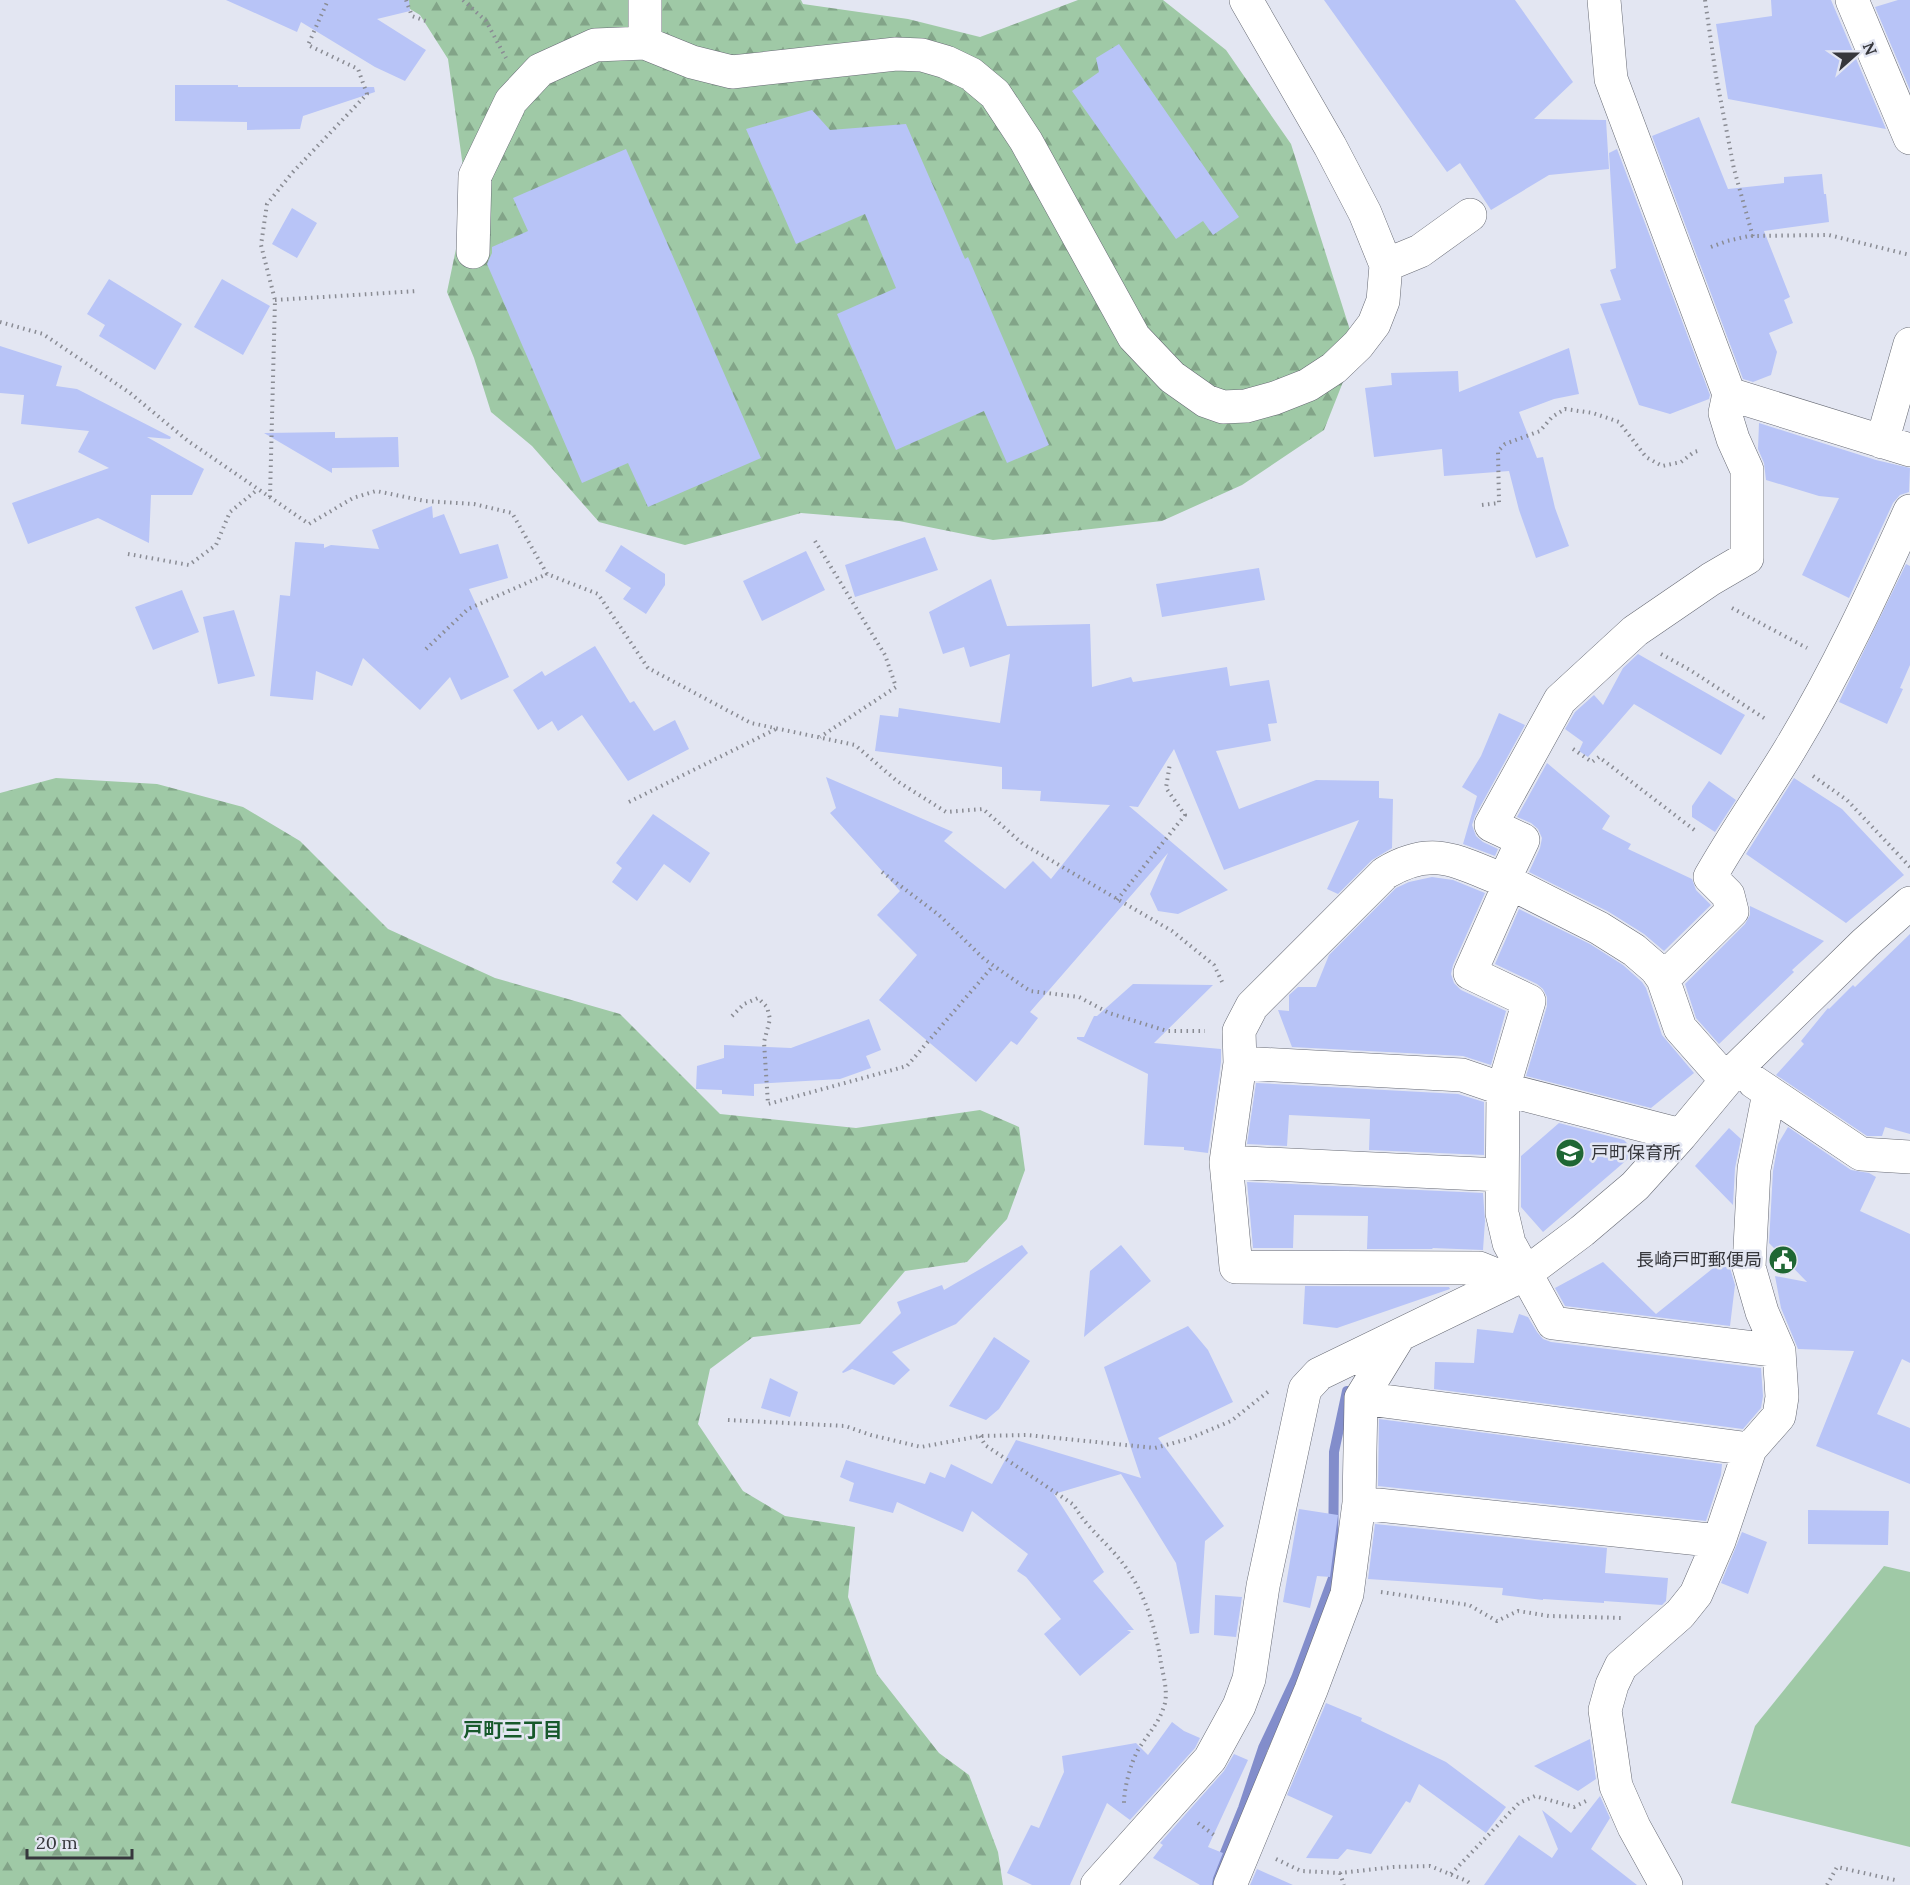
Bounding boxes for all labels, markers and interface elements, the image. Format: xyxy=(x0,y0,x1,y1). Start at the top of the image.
north arrow xyxy=(1826,24,1886,84)
text: N xyxy=(1858,39,1882,58)
school or university icon: 戸町保育所 xyxy=(1554,1137,1586,1169)
place label: 戸町保育所 xyxy=(1591,1141,1681,1164)
public building icon: 長崎戸町郵便局 xyxy=(1767,1244,1799,1276)
place label: 長崎戸町郵便局 xyxy=(1636,1248,1762,1271)
district label: 戸町三丁目 xyxy=(463,1717,563,1742)
scale bar xyxy=(27,1822,132,1860)
text: 20 m xyxy=(36,1831,78,1854)

